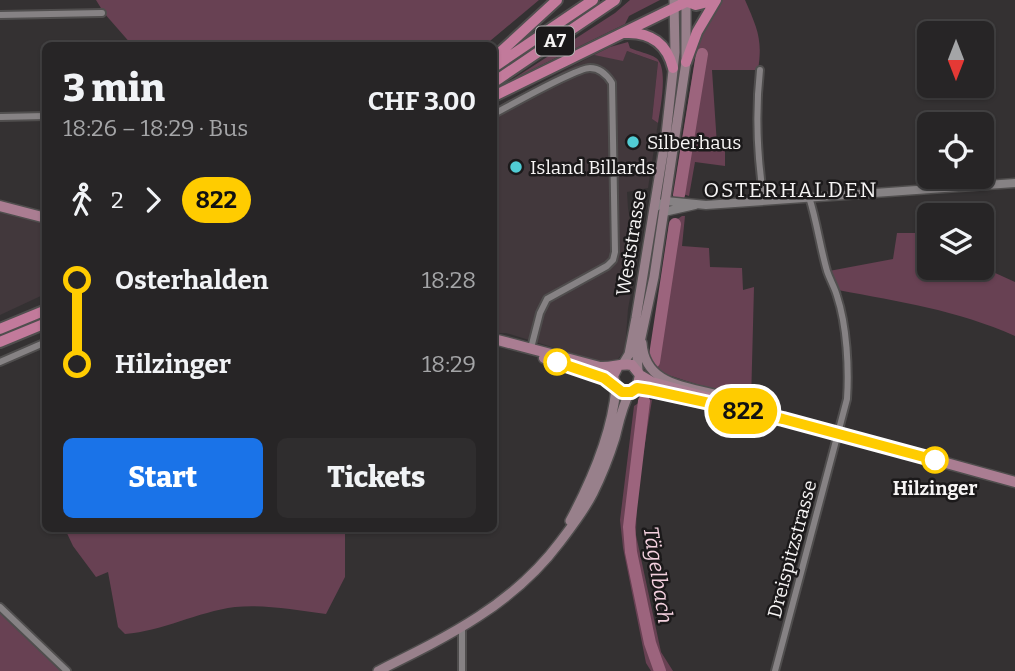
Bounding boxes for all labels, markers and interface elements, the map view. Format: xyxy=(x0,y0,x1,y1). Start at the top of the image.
north arrow xyxy=(917,21,994,98)
map controls xyxy=(917,21,994,280)
road number: A7 xyxy=(536,26,574,56)
text: 3 min xyxy=(63,65,165,111)
text: CHF 3.00 xyxy=(368,86,476,117)
button: locate xyxy=(917,112,994,189)
text: 18:26 – 18:29 · Bus xyxy=(63,114,248,142)
place label: Silberhaus xyxy=(647,131,741,154)
marker: Silberhaus xyxy=(625,134,641,150)
place label: Island Billards xyxy=(530,156,655,179)
marker: Island Billards xyxy=(508,159,524,175)
district label: OSTERHALDEN xyxy=(704,177,878,203)
icon: walk xyxy=(63,181,101,219)
icon: forward xyxy=(134,181,172,219)
text: 2 xyxy=(111,186,124,214)
text: 822 xyxy=(196,186,237,214)
street label: Weststrasse xyxy=(611,188,651,298)
button: layers xyxy=(917,203,994,280)
text: Osterhalden xyxy=(115,265,269,296)
text: 18:28 xyxy=(422,266,476,294)
text: Hilzinger xyxy=(115,349,231,380)
unlabelled marker xyxy=(544,349,570,375)
text: 18:29 xyxy=(422,350,476,378)
line badge: 822 xyxy=(703,388,783,434)
text: 822 xyxy=(722,397,764,425)
button: Start xyxy=(63,438,263,518)
button: Tickets xyxy=(277,438,476,518)
marker: Hilzinger xyxy=(922,447,948,473)
street label: Dreispitzstrasse xyxy=(763,477,821,621)
place label: Hilzinger xyxy=(893,477,977,500)
water label: Tägelbach xyxy=(637,525,679,625)

